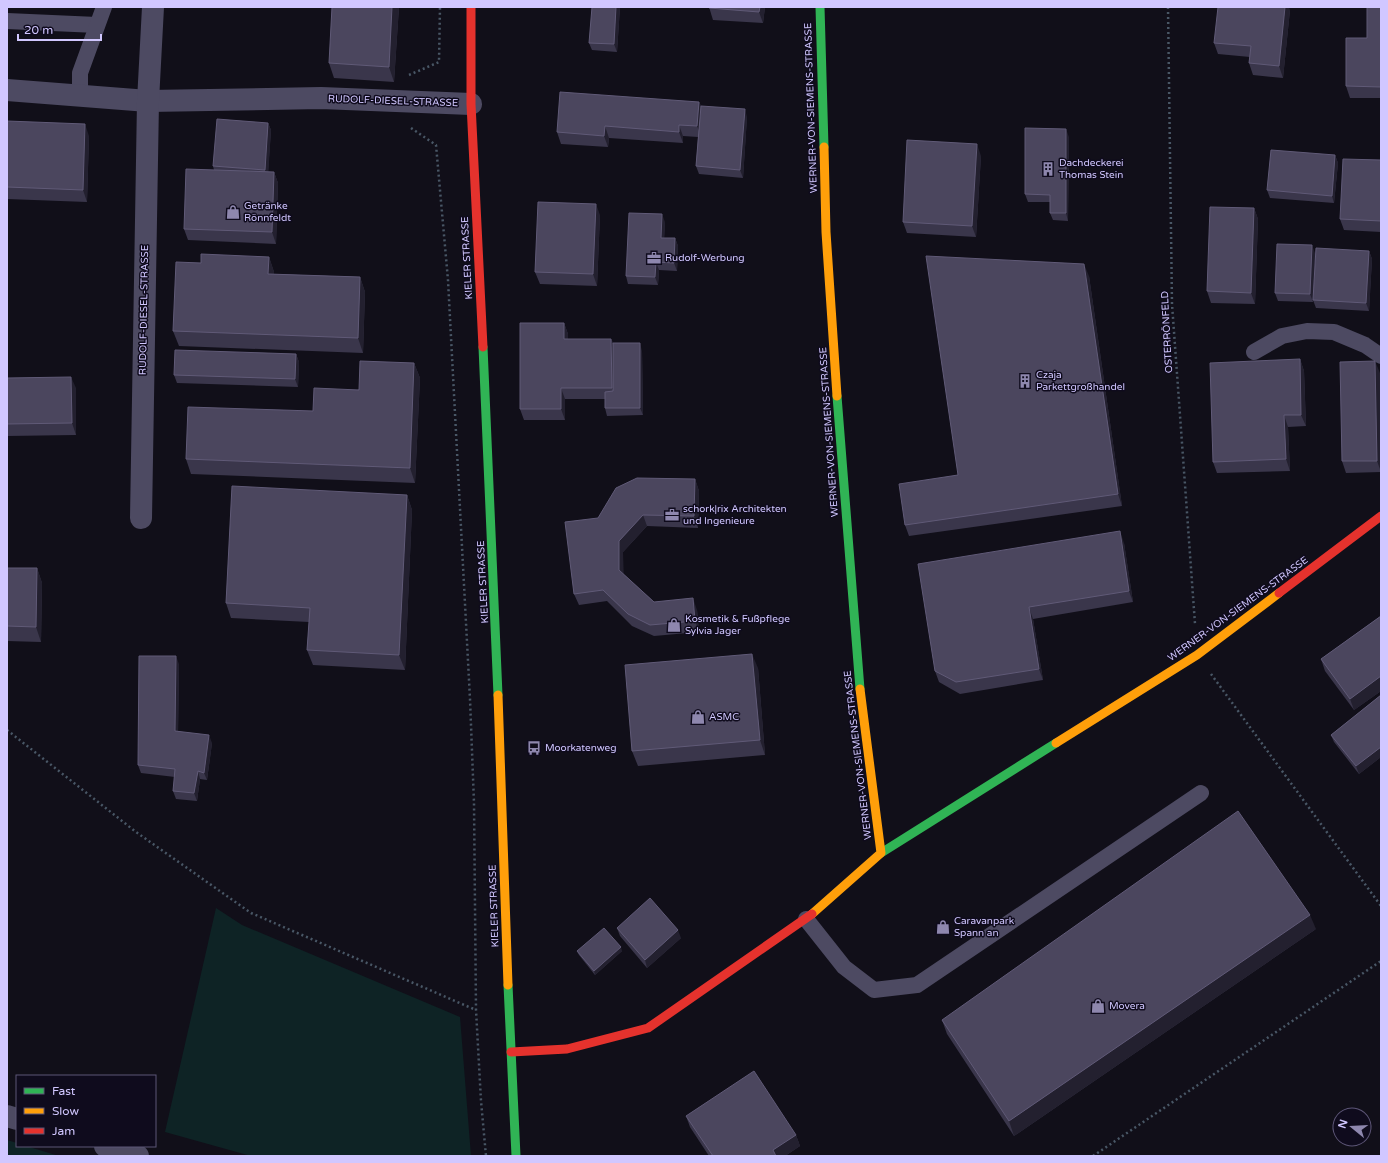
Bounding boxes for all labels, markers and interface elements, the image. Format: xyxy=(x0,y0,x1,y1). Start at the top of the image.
scale bar xyxy=(18,16,101,42)
text: 20 m xyxy=(24,23,53,37)
street label: WERNER-VON-SIEMENS-STRASSE xyxy=(802,23,820,193)
street label: RUDOLF-DIESEL-STRASSE xyxy=(328,93,458,109)
place label: Dachdeckerei Thomas Stein xyxy=(1059,157,1124,181)
building icon: Dachdeckerei Thomas Stein xyxy=(1040,161,1056,177)
place label: Getränke Rönnfeldt xyxy=(244,200,291,224)
shop icon: Getränke Rönnfeldt xyxy=(225,204,241,220)
street label: KIELER STRASSE xyxy=(459,216,475,300)
street label: RUDOLF-DIESEL-STRASSE xyxy=(137,245,151,375)
office icon: Rudolf-Werbung xyxy=(646,250,662,266)
place label: Rudolf-Werbung xyxy=(665,252,745,264)
street label: OSTERRÖNFELD xyxy=(1159,290,1175,374)
street label: WERNER-VON-SIEMENS-STRASSE xyxy=(817,347,841,517)
place label: Czaja Parkettgroßhandel xyxy=(1036,369,1125,393)
building icon: Czaja Parkettgroßhandel xyxy=(1017,373,1033,389)
place label: schork|rix Architekten und Ingenieure xyxy=(683,503,787,527)
office icon: schork|rix Architekten und Ingenieure xyxy=(664,507,680,523)
street label: KIELER STRASSE xyxy=(475,540,491,624)
street label: WERNER-VON-SIEMENS-STRASSE xyxy=(1166,554,1310,664)
place label: Kosmetik & Fußpflege Sylvia Jager xyxy=(685,613,790,637)
shop icon: Kosmetik & Fußpflege Sylvia Jager xyxy=(666,617,682,633)
street label: WERNER-VON-SIEMENS-STRASSE xyxy=(842,670,874,840)
shop icon: ASMC xyxy=(690,709,706,725)
place label: ASMC xyxy=(709,711,739,723)
bus stop icon: Moorkatenweg xyxy=(526,740,542,756)
place label: Moorkatenweg xyxy=(545,742,617,754)
street label: KIELER STRASSE xyxy=(487,864,501,948)
place label: Caravanpark Spann an xyxy=(954,915,1015,939)
shop icon: Caravanpark Spann an xyxy=(935,919,951,935)
shop icon: Movera xyxy=(1090,998,1106,1014)
place label: Movera xyxy=(1109,1000,1145,1012)
legend xyxy=(16,1075,156,1147)
text: Fast xyxy=(52,1084,76,1098)
text: Slow xyxy=(52,1104,79,1118)
north arrow xyxy=(1332,1107,1372,1147)
text: N xyxy=(1335,1118,1351,1130)
text: Jam xyxy=(52,1124,75,1138)

